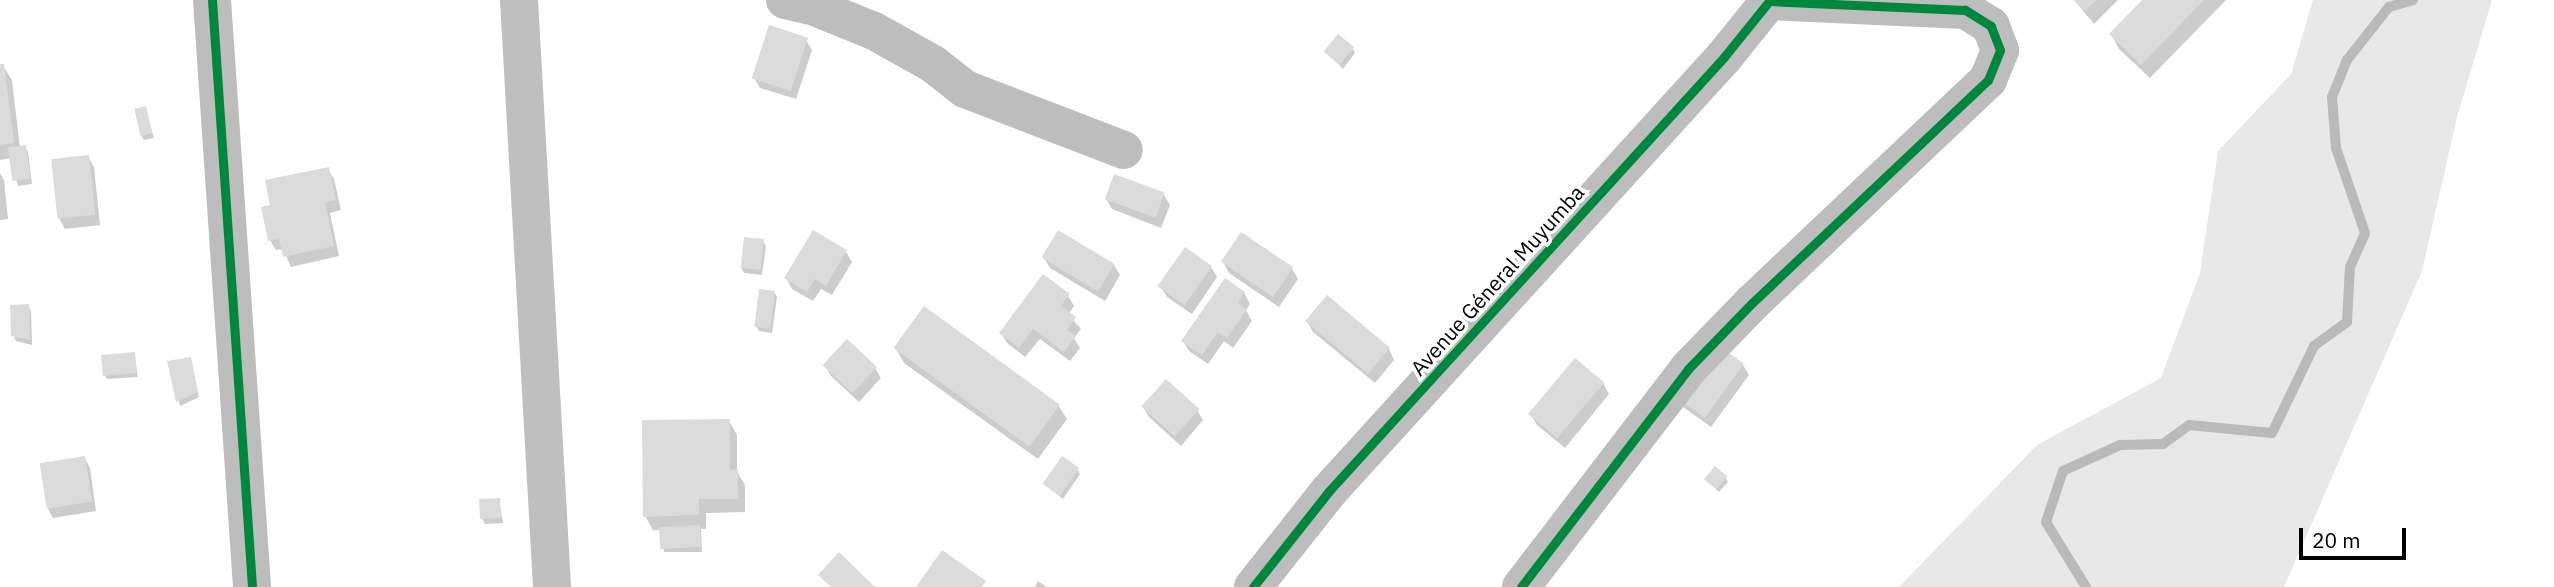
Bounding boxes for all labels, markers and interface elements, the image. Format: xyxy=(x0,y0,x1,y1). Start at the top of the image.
street label: Avenue Géneral Muyumba xyxy=(1405,180,1589,380)
scale bar xyxy=(2302,514,2409,558)
text: 20 m xyxy=(2312,526,2361,554)

